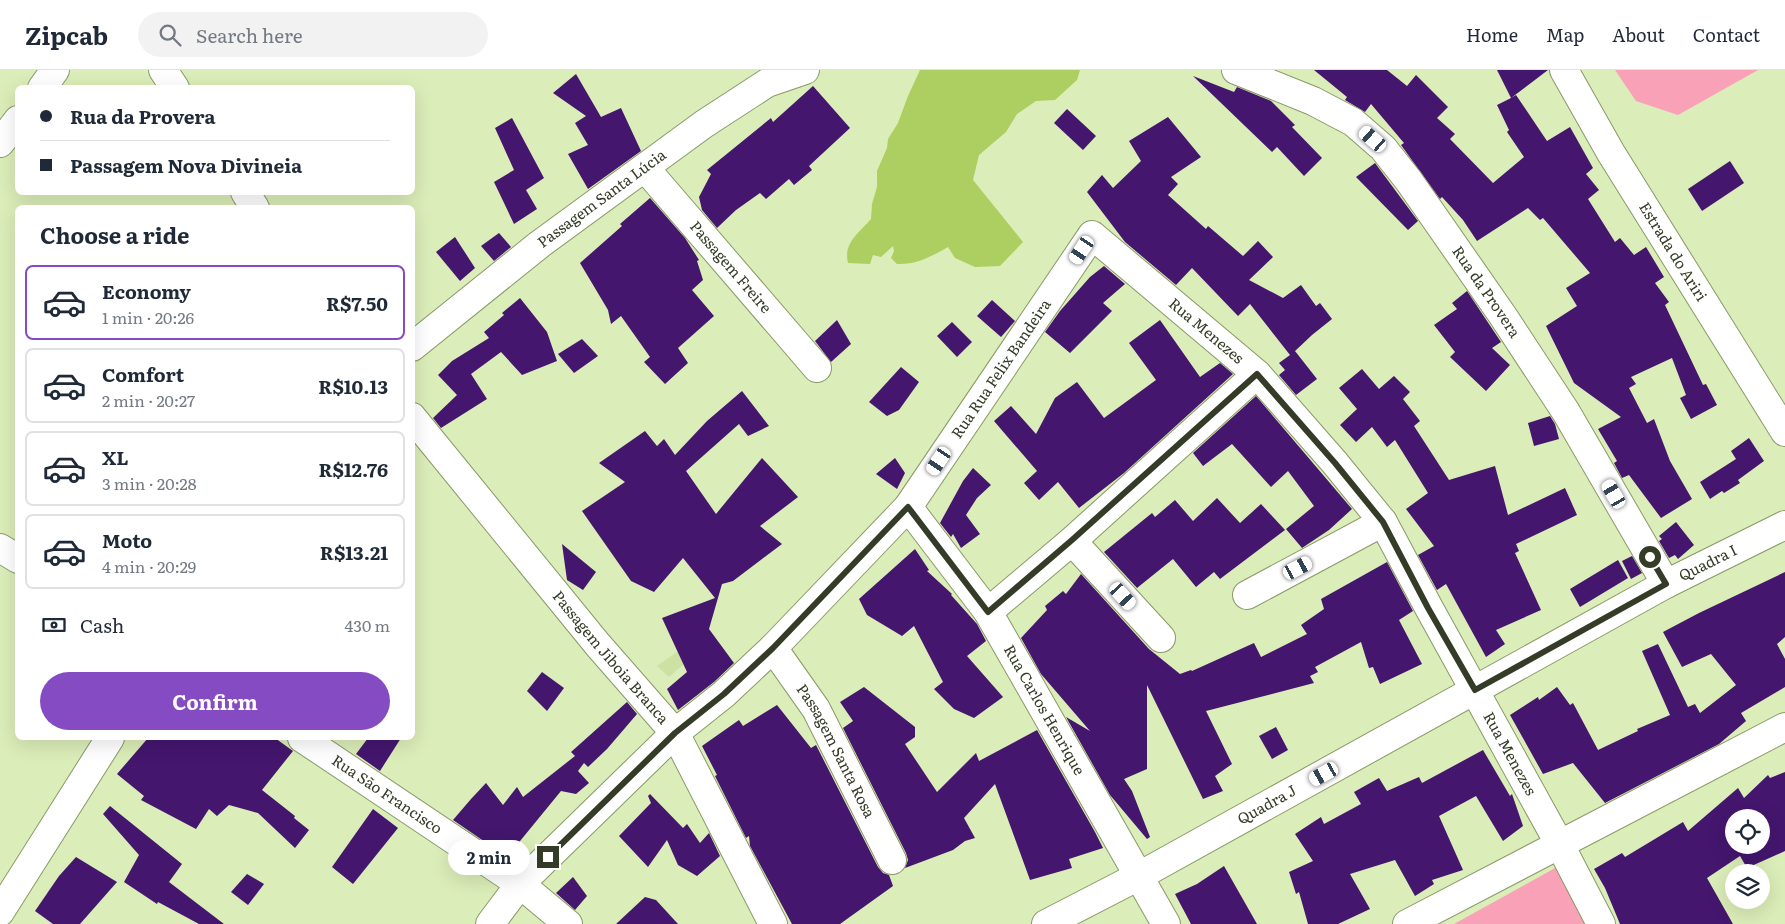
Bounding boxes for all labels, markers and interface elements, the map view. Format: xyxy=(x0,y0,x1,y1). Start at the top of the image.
search box xyxy=(138,12,488,57)
text: Zipcab xyxy=(25,17,108,52)
icon: search xyxy=(156,21,184,49)
text: Search here xyxy=(196,21,303,49)
text: Home xyxy=(1466,21,1518,48)
text: Map xyxy=(1546,21,1584,48)
text: About xyxy=(1612,21,1665,48)
text: Contact xyxy=(1693,21,1760,48)
text: Rua da Provera xyxy=(70,102,216,130)
car xyxy=(1356,123,1389,155)
street label: Passagem Santa Lúcia xyxy=(532,142,671,252)
text: Passagem Nova Divineia xyxy=(70,151,302,179)
street label: Estrada do Ariri xyxy=(1634,197,1714,305)
street label: Passagem Freire xyxy=(685,215,778,318)
text: Choose a ride xyxy=(40,218,189,251)
car xyxy=(1067,233,1096,267)
street label: Rua da Provera xyxy=(1447,241,1528,342)
text: Economy xyxy=(102,277,191,305)
icon: car xyxy=(42,280,87,325)
text: R$7.50 xyxy=(326,289,388,317)
street label: Rua Menezes xyxy=(1164,291,1250,369)
street label: Rua Rua Felix Bandeira xyxy=(945,293,1056,443)
text: 1 min · 20:26 xyxy=(102,305,194,329)
text: Comfort xyxy=(102,360,184,388)
icon: car xyxy=(42,363,87,408)
text: R$10.13 xyxy=(318,372,388,400)
text: 2 min · 20:27 xyxy=(102,388,195,412)
text: XL xyxy=(102,443,129,471)
car xyxy=(924,444,953,478)
icon: car xyxy=(42,446,87,491)
text: R$12.76 xyxy=(318,455,388,483)
text: 3 min · 20:28 xyxy=(102,471,197,495)
car xyxy=(1600,477,1627,511)
text: Moto xyxy=(102,526,152,554)
icon: car xyxy=(42,529,87,574)
text: R$13.21 xyxy=(320,538,388,566)
street label: Quadra I xyxy=(1674,538,1740,586)
route start xyxy=(1639,546,1661,568)
text: 4 min · 20:29 xyxy=(102,554,196,578)
car xyxy=(1281,554,1314,582)
car xyxy=(1107,580,1138,612)
street label: Passagem Jiboia Branca xyxy=(548,585,676,729)
icon: cash xyxy=(40,611,68,639)
text: Cash xyxy=(80,611,124,639)
text: 430 m xyxy=(345,613,390,637)
street label: Rua Carlos Henrique xyxy=(999,640,1092,779)
button: Confirm xyxy=(40,672,390,730)
street label: Passagem Santa Rosa xyxy=(792,678,882,822)
street label: Rua Menezes xyxy=(1478,707,1543,799)
street label: Rua São Francisco xyxy=(328,748,448,839)
car xyxy=(1307,760,1340,788)
street label: Quadra J xyxy=(1232,778,1300,829)
map controls xyxy=(1725,809,1770,909)
button: locate xyxy=(1725,809,1770,854)
callout: 2 min xyxy=(448,840,530,874)
text: 2 min xyxy=(467,845,511,869)
route end xyxy=(537,846,559,868)
button: layers xyxy=(1725,864,1770,909)

